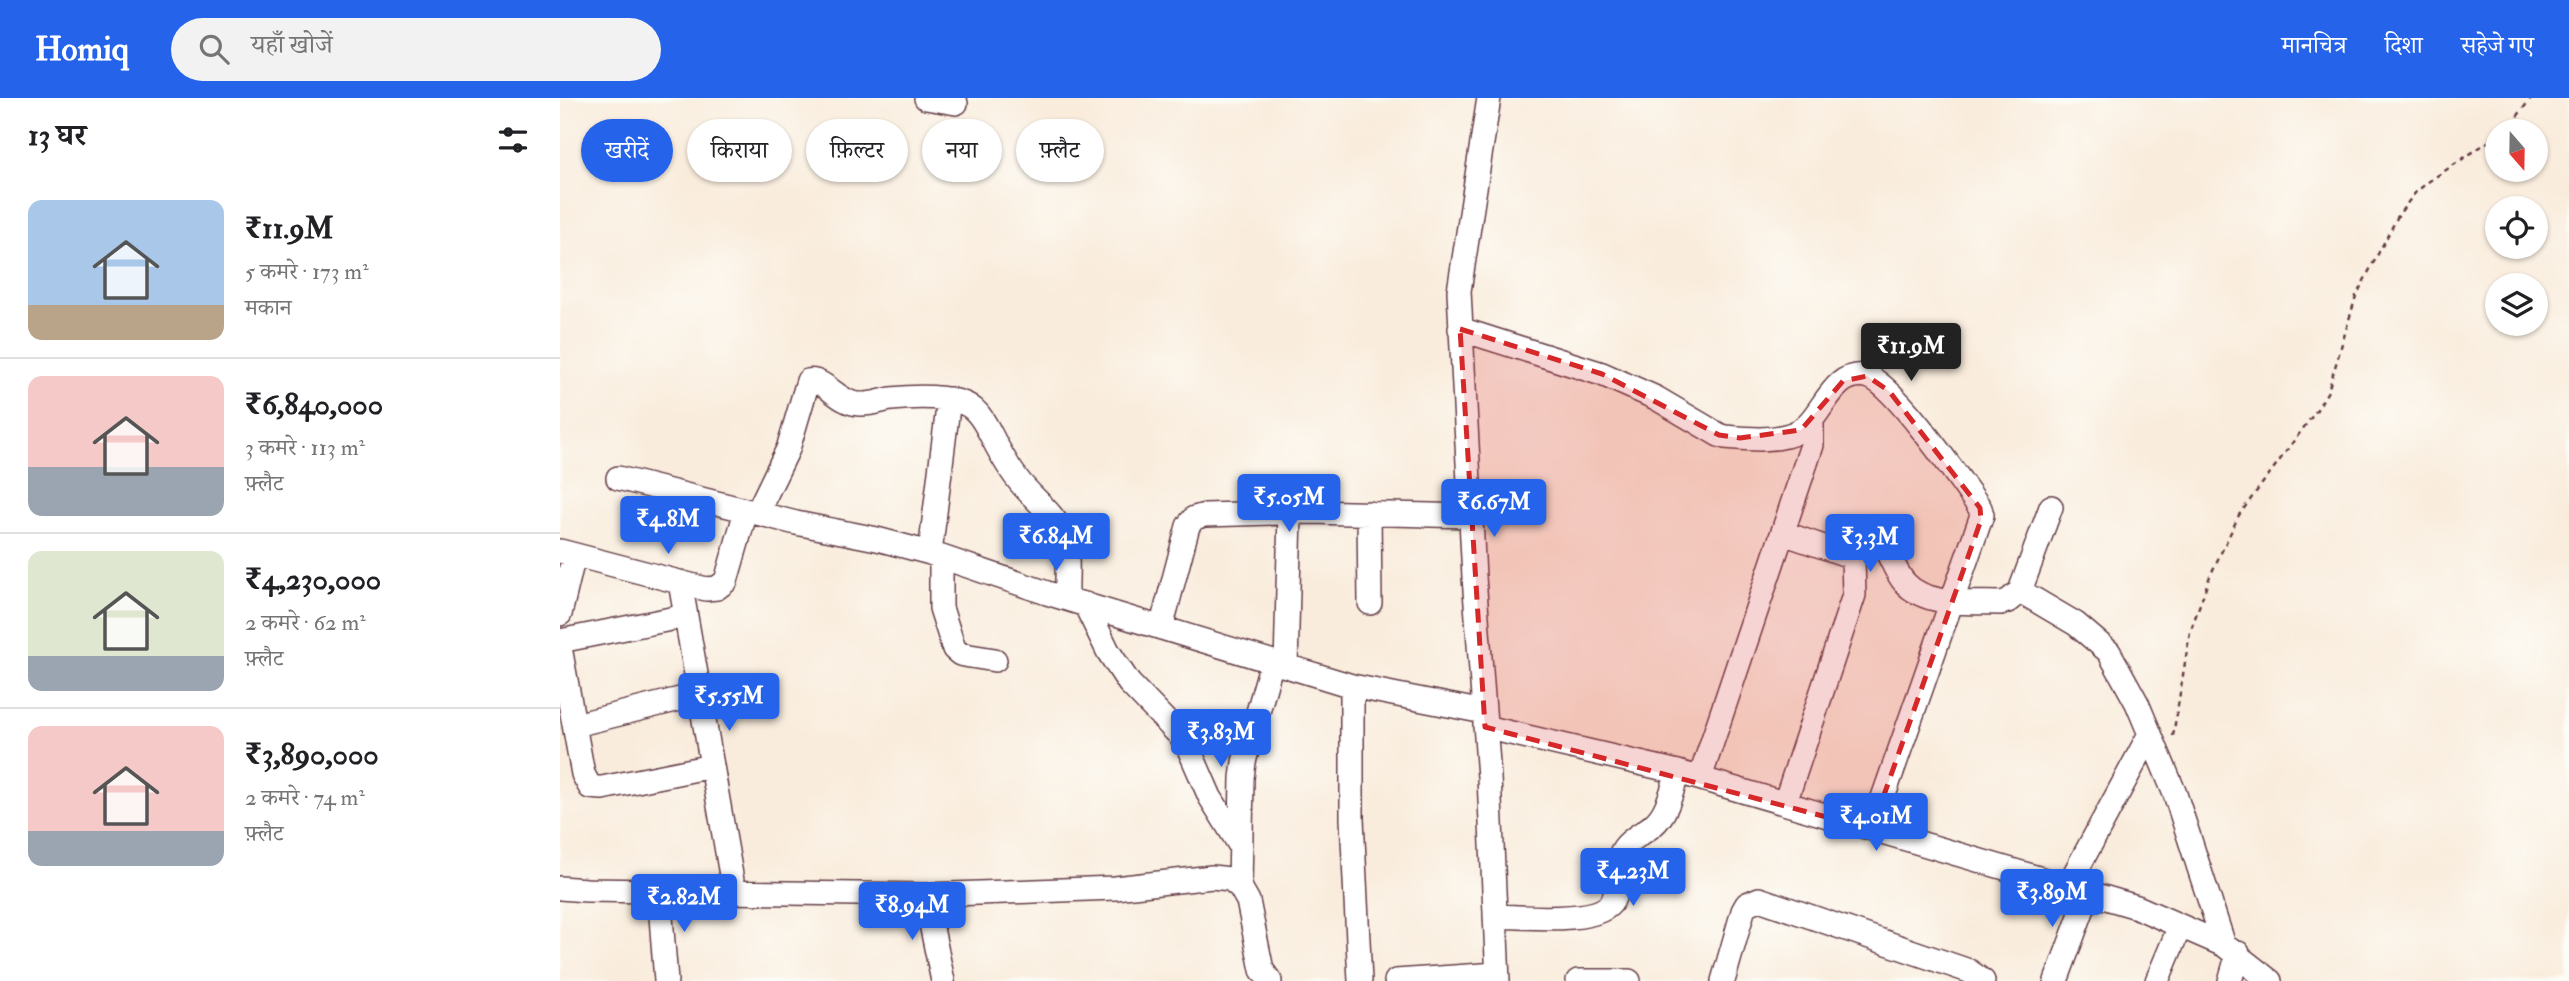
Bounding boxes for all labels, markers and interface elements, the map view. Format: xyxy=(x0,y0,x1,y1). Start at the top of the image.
search box xyxy=(171,18,661,81)
text: Homiq xyxy=(35,29,129,70)
text: यहाँ खोजें xyxy=(251,29,333,61)
icon: search xyxy=(195,30,233,68)
text: मानचित्र xyxy=(2281,30,2347,61)
text: दिशा xyxy=(2385,30,2423,61)
text: सहेजे गए xyxy=(2461,30,2534,61)
text: 13 घर xyxy=(28,117,86,154)
chip: खरीदें xyxy=(581,119,673,182)
chip: किराया xyxy=(687,119,792,182)
chip: फ़िल्टर xyxy=(806,119,908,182)
chip: नया xyxy=(922,119,1002,182)
chip: फ़्लैट xyxy=(1016,119,1104,182)
north arrow xyxy=(2485,119,2548,182)
map controls xyxy=(2485,119,2548,336)
icon: filters xyxy=(494,121,532,159)
button: locate xyxy=(2485,196,2548,259)
text: ₹11.9M xyxy=(245,210,334,247)
icon: home xyxy=(84,228,168,312)
text: 5 कमरे · 173 m² xyxy=(245,257,369,286)
button: layers xyxy=(2485,273,2548,336)
text: मकान xyxy=(245,293,292,322)
pin: ₹11.9M xyxy=(1854,324,1968,383)
text: ₹11.9M xyxy=(1877,331,1945,360)
text: ₹6,840,000 xyxy=(245,386,383,423)
icon: home xyxy=(84,404,168,488)
text: 3 कमरे · 113 m² xyxy=(245,433,365,462)
text: फ़्लैट xyxy=(245,469,283,498)
pin: ₹5.05M xyxy=(1232,474,1346,534)
pin: ₹6.67M xyxy=(1437,480,1551,539)
text: ₹5.05M xyxy=(1253,482,1325,511)
text: ₹6.67M xyxy=(1457,487,1531,516)
pin: ₹4.8M xyxy=(619,496,717,556)
text: ₹4.8M xyxy=(636,504,700,533)
pin: ₹6.84M xyxy=(999,514,1113,573)
pin: ₹3.3M xyxy=(1821,514,1919,574)
text: ₹6.84M xyxy=(1019,521,1093,550)
text: ₹3.3M xyxy=(1841,522,1899,551)
text: ₹4,230,000 xyxy=(245,561,381,598)
icon: home xyxy=(84,579,168,663)
text: 2 कमरे · 62 m² xyxy=(245,608,366,637)
text: फ़्लैट xyxy=(245,644,283,673)
pin: ₹5.55M xyxy=(672,674,786,733)
text: ₹5.55M xyxy=(694,681,764,710)
pin: ₹3.83M xyxy=(1164,710,1278,769)
text: ₹3.83M xyxy=(1187,717,1255,746)
text: ₹3,890,000 xyxy=(245,736,379,773)
icon: home xyxy=(84,754,168,838)
text: 2 कमरे · 74 m² xyxy=(245,783,365,812)
pin: ₹4.01M xyxy=(1819,794,1933,853)
text: ₹4.01M xyxy=(1840,801,1912,830)
text: फ़्लैट xyxy=(245,819,283,848)
pin: ₹4.23M xyxy=(1576,848,1690,908)
text: ₹4.23M xyxy=(1596,856,1670,885)
pin: ₹3.89M xyxy=(1995,870,2109,929)
pin: ₹2.82M xyxy=(627,874,741,934)
text: ₹3.89M xyxy=(2016,877,2088,906)
text: ₹2.82M xyxy=(647,882,721,911)
pin: ₹8.94M xyxy=(855,882,969,942)
text: ₹8.94M xyxy=(875,890,949,919)

